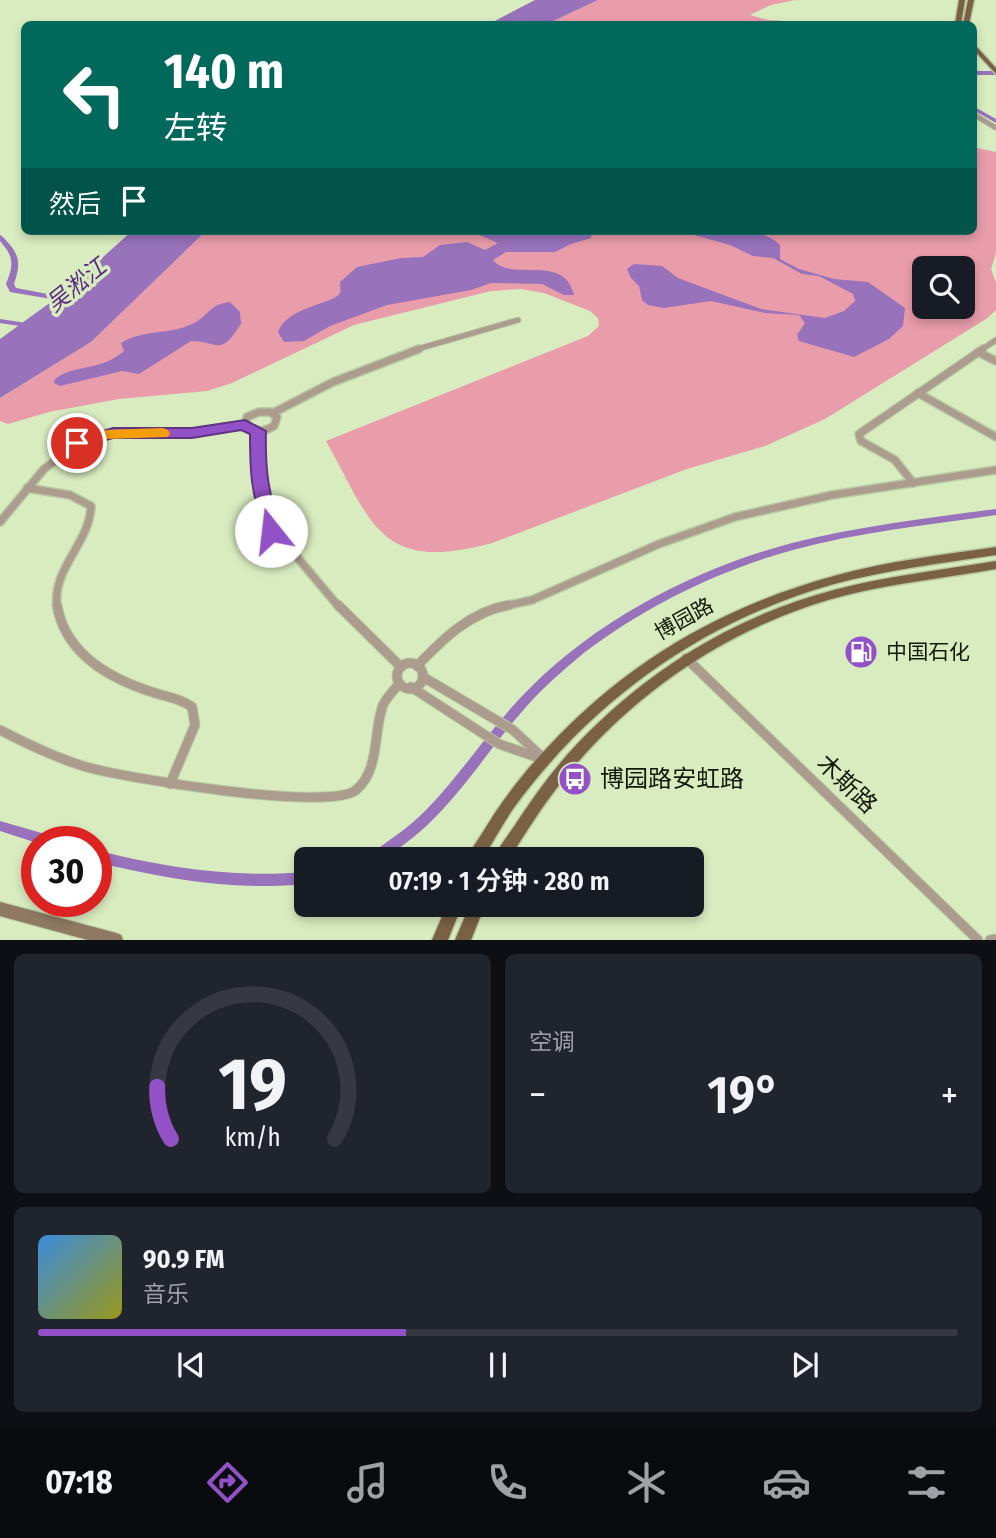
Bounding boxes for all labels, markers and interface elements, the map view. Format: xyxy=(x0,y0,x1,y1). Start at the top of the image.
text: 140 m xyxy=(164,42,284,101)
icon: left xyxy=(49,49,140,140)
text: 左转 xyxy=(164,109,228,147)
icon: arrive xyxy=(115,182,153,220)
text: 然后 xyxy=(49,189,101,220)
water label: 吴淞江 xyxy=(40,251,114,318)
map controls xyxy=(912,256,975,319)
button: search xyxy=(912,256,975,319)
pin xyxy=(47,413,107,473)
icon: arrive xyxy=(58,424,96,462)
position arrow xyxy=(234,494,308,568)
street label: 博园路 xyxy=(650,592,718,646)
fuel station icon: 中国石化 xyxy=(842,633,880,671)
place label: 中国石化 xyxy=(886,639,970,665)
street label: 木斯路 xyxy=(811,749,883,819)
bus stop icon: 博园路安虹路 xyxy=(556,760,594,798)
place label: 博园路安虹路 xyxy=(600,765,744,793)
speed limit sign: 30 xyxy=(21,826,112,917)
text: 07:19 · 1 分钟 · 280 m xyxy=(388,866,610,897)
text: 空调 xyxy=(529,1028,575,1056)
text: 19 xyxy=(218,1042,287,1129)
text: 19° xyxy=(707,1064,780,1127)
text: − xyxy=(529,1072,546,1118)
text: + xyxy=(941,1072,958,1118)
text: km/h xyxy=(225,1123,280,1153)
text: 90.9 FM xyxy=(143,1244,224,1275)
text: 音乐 xyxy=(143,1280,189,1308)
icon: previous xyxy=(172,1346,210,1384)
icon: pause xyxy=(479,1346,517,1384)
icon: next xyxy=(786,1346,824,1384)
icon: directions xyxy=(203,1458,252,1507)
icon: music xyxy=(343,1458,392,1507)
icon: phone xyxy=(483,1458,532,1507)
icon: climate xyxy=(622,1458,671,1507)
icon: car xyxy=(762,1458,811,1507)
icon: filters xyxy=(902,1458,951,1507)
text: 07:18 xyxy=(45,1463,113,1501)

